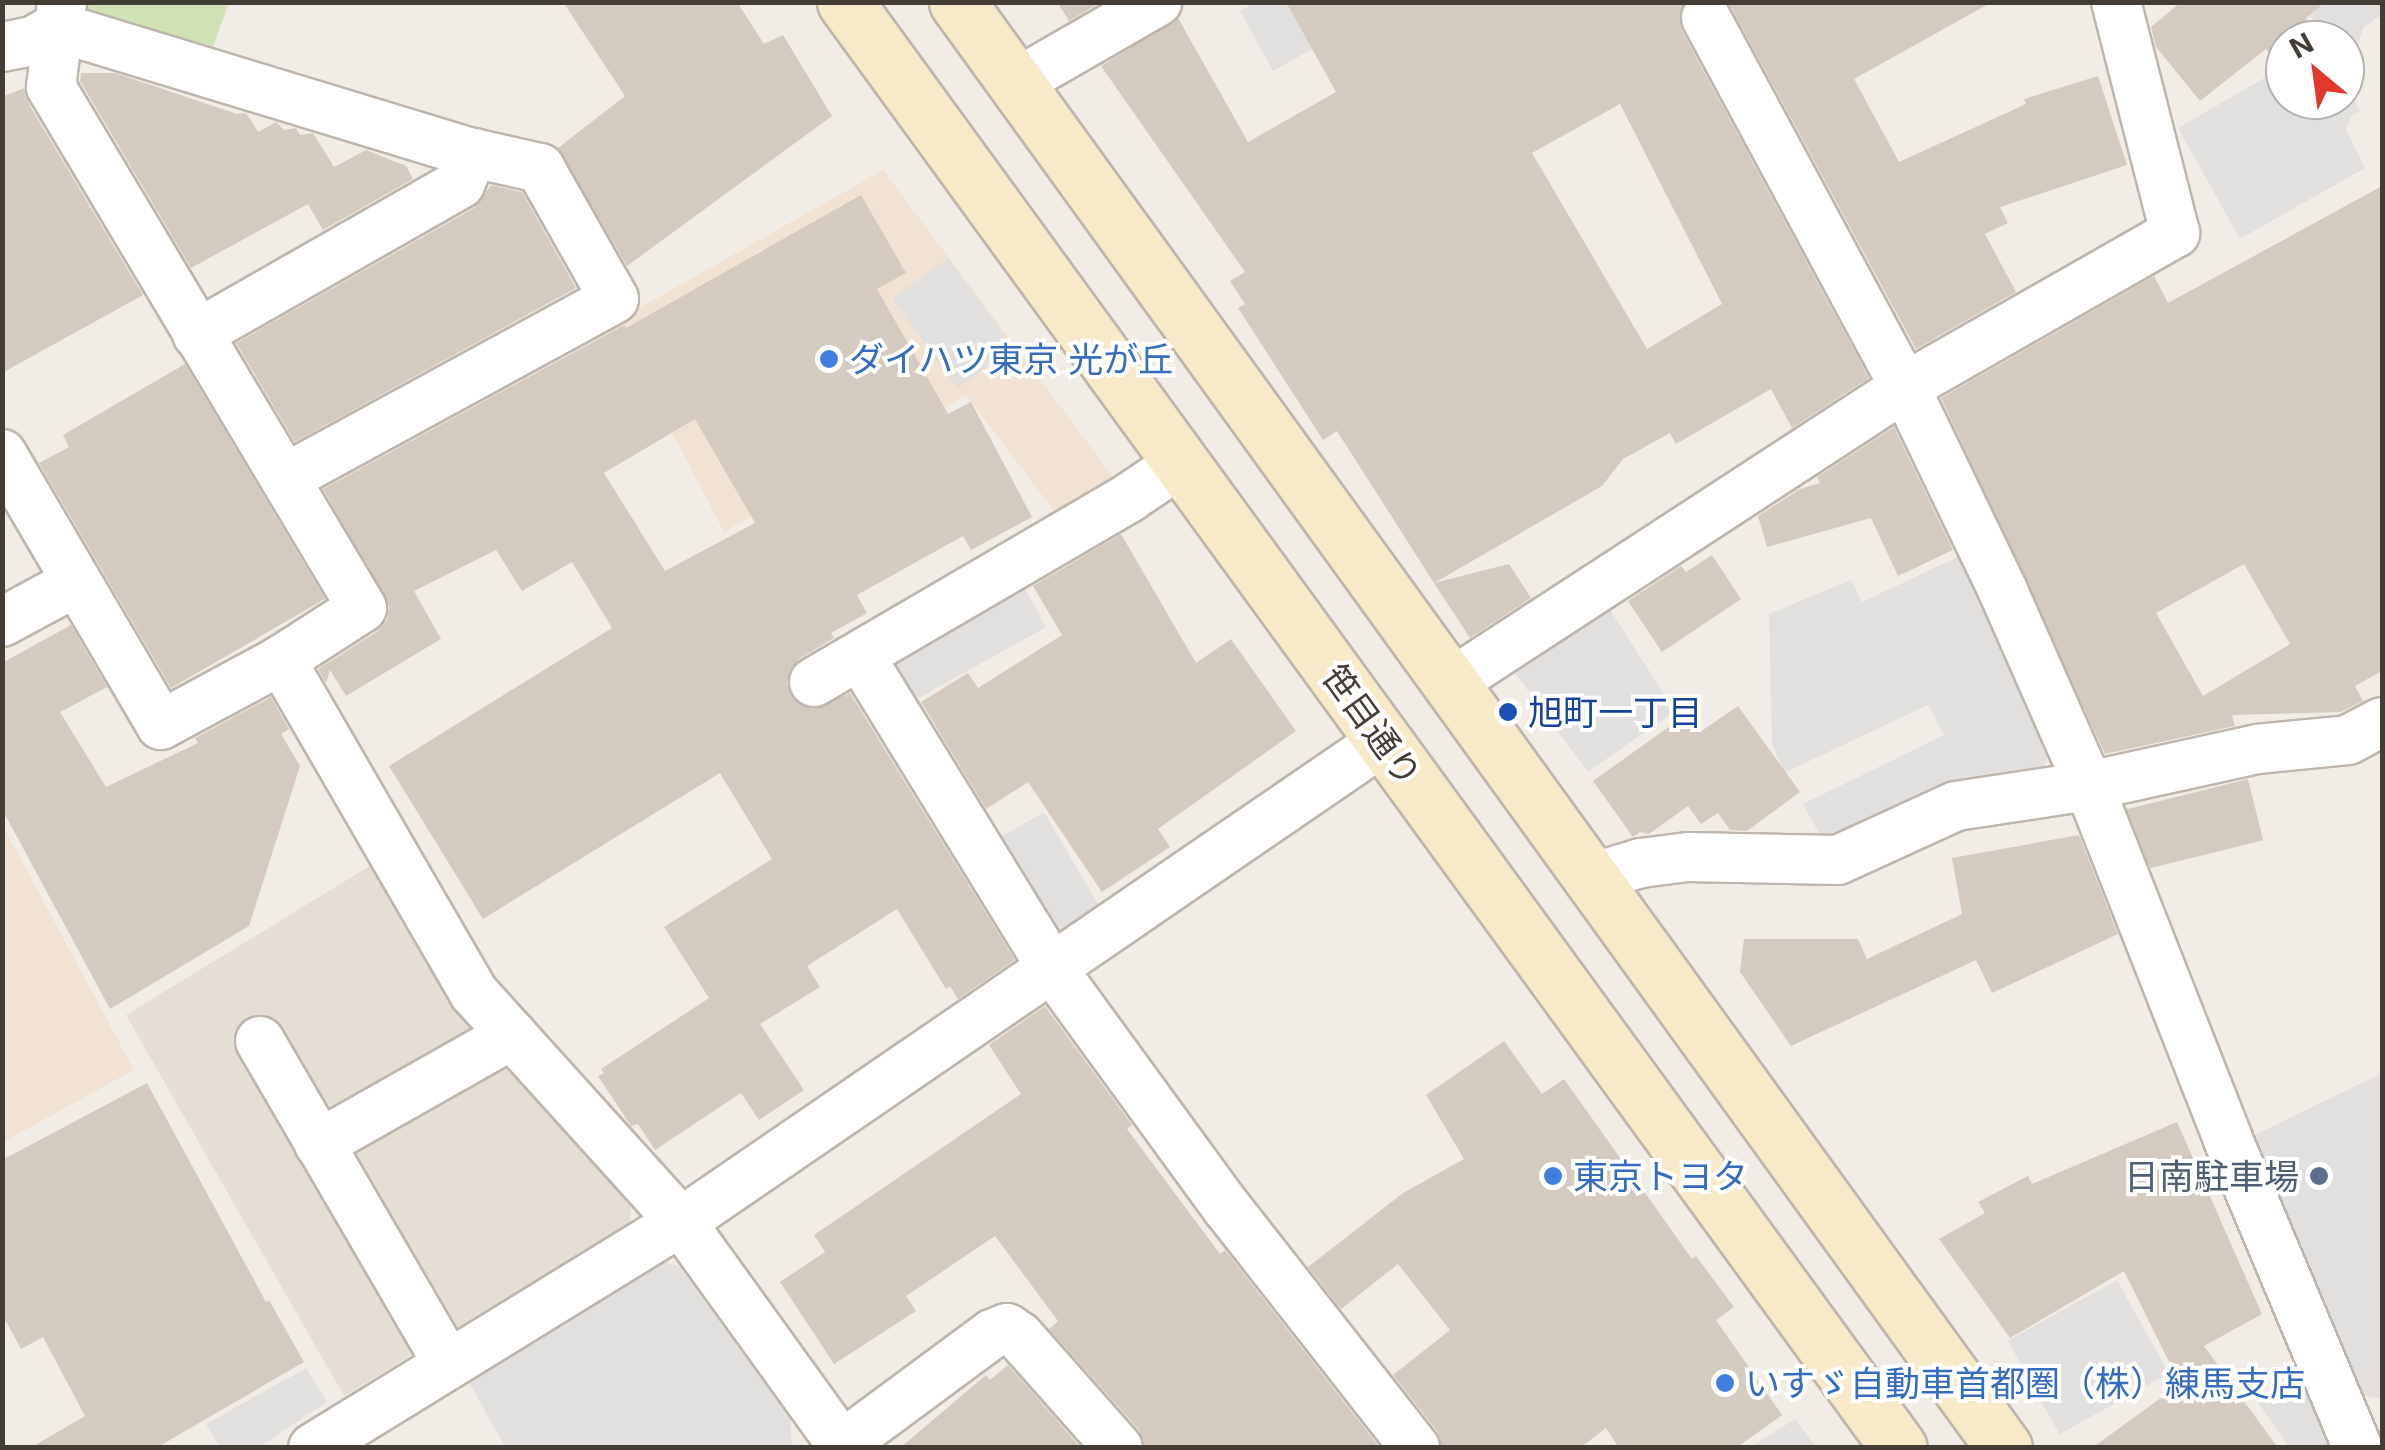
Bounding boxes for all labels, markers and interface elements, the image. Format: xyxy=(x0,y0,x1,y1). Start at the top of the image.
north arrow xyxy=(2265,20,2365,120)
text: N xyxy=(2284,25,2319,66)
place label: ダイハツ東京 光が丘 xyxy=(849,338,1174,380)
marker: ダイハツ東京 光が丘 xyxy=(818,348,840,370)
street label: 笹目通り xyxy=(1314,656,1430,794)
place label: 旭町一丁目 xyxy=(1528,691,1703,733)
marker: 旭町一丁目 xyxy=(1497,701,1519,723)
place label: 東京トヨタ xyxy=(1573,1155,1748,1197)
place label: 日南駐車場 xyxy=(2124,1155,2299,1197)
marker: 東京トヨタ xyxy=(1542,1165,1564,1187)
marker: 日南駐車場 xyxy=(2308,1165,2330,1187)
place label: いすゞ自動車首都圏（株）練馬支店 xyxy=(1745,1362,2305,1404)
marker: いすゞ自動車首都圏（株）練馬支店 xyxy=(1714,1372,1736,1394)

